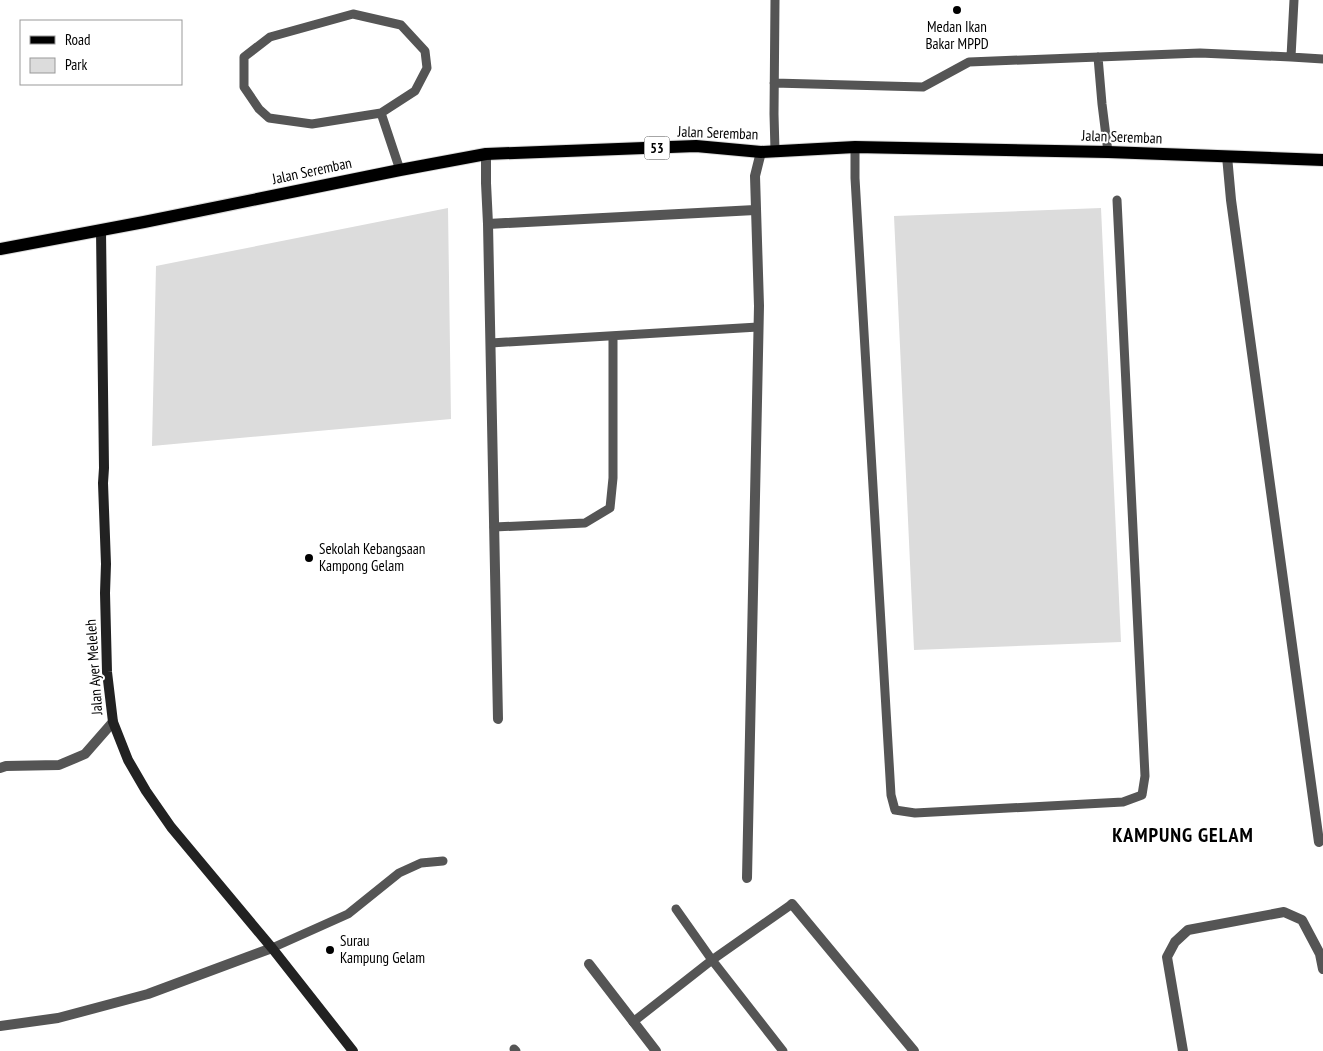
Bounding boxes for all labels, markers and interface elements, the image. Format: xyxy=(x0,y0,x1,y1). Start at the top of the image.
marker: Medan Ikan Bakar MPPD xyxy=(951,4,963,16)
place label: Medan Ikan Bakar MPPD xyxy=(925,17,989,53)
legend xyxy=(20,20,182,85)
text: Road xyxy=(65,30,91,49)
text: Park xyxy=(65,55,87,74)
street label: Jalan Seremban xyxy=(676,122,759,143)
street label: Jalan Seremban xyxy=(1080,126,1163,147)
road number: 53 xyxy=(644,136,670,160)
street label: Jalan Seremban xyxy=(269,153,353,188)
place label: Sekolah Kebangsaan Kampong Gelam xyxy=(319,539,425,575)
marker: Sekolah Kebangsaan Kampong Gelam xyxy=(303,552,315,564)
street label: Jalan Ayer Meleleh xyxy=(81,619,106,717)
district label: KAMPUNG GELAM xyxy=(1112,822,1254,848)
place label: Surau Kampung Gelam xyxy=(340,931,425,967)
marker: Surau Kampung Gelam xyxy=(324,944,336,956)

